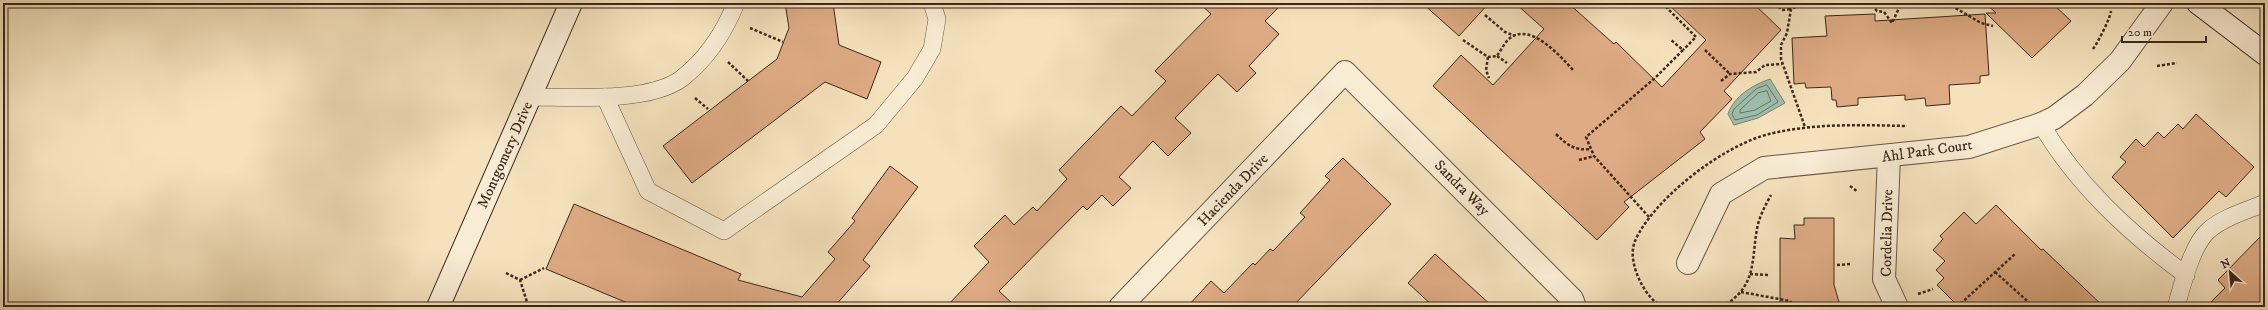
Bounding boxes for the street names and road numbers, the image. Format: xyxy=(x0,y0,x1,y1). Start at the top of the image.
street label: Montgomery Drive xyxy=(473,99,537,211)
street label: Ahl Park Court xyxy=(1880,135,1974,167)
street label: Hacienda Drive xyxy=(1194,150,1272,230)
street label: Sandra Way xyxy=(1430,156,1494,220)
street label: Cordelia Drive xyxy=(1877,189,1897,277)

